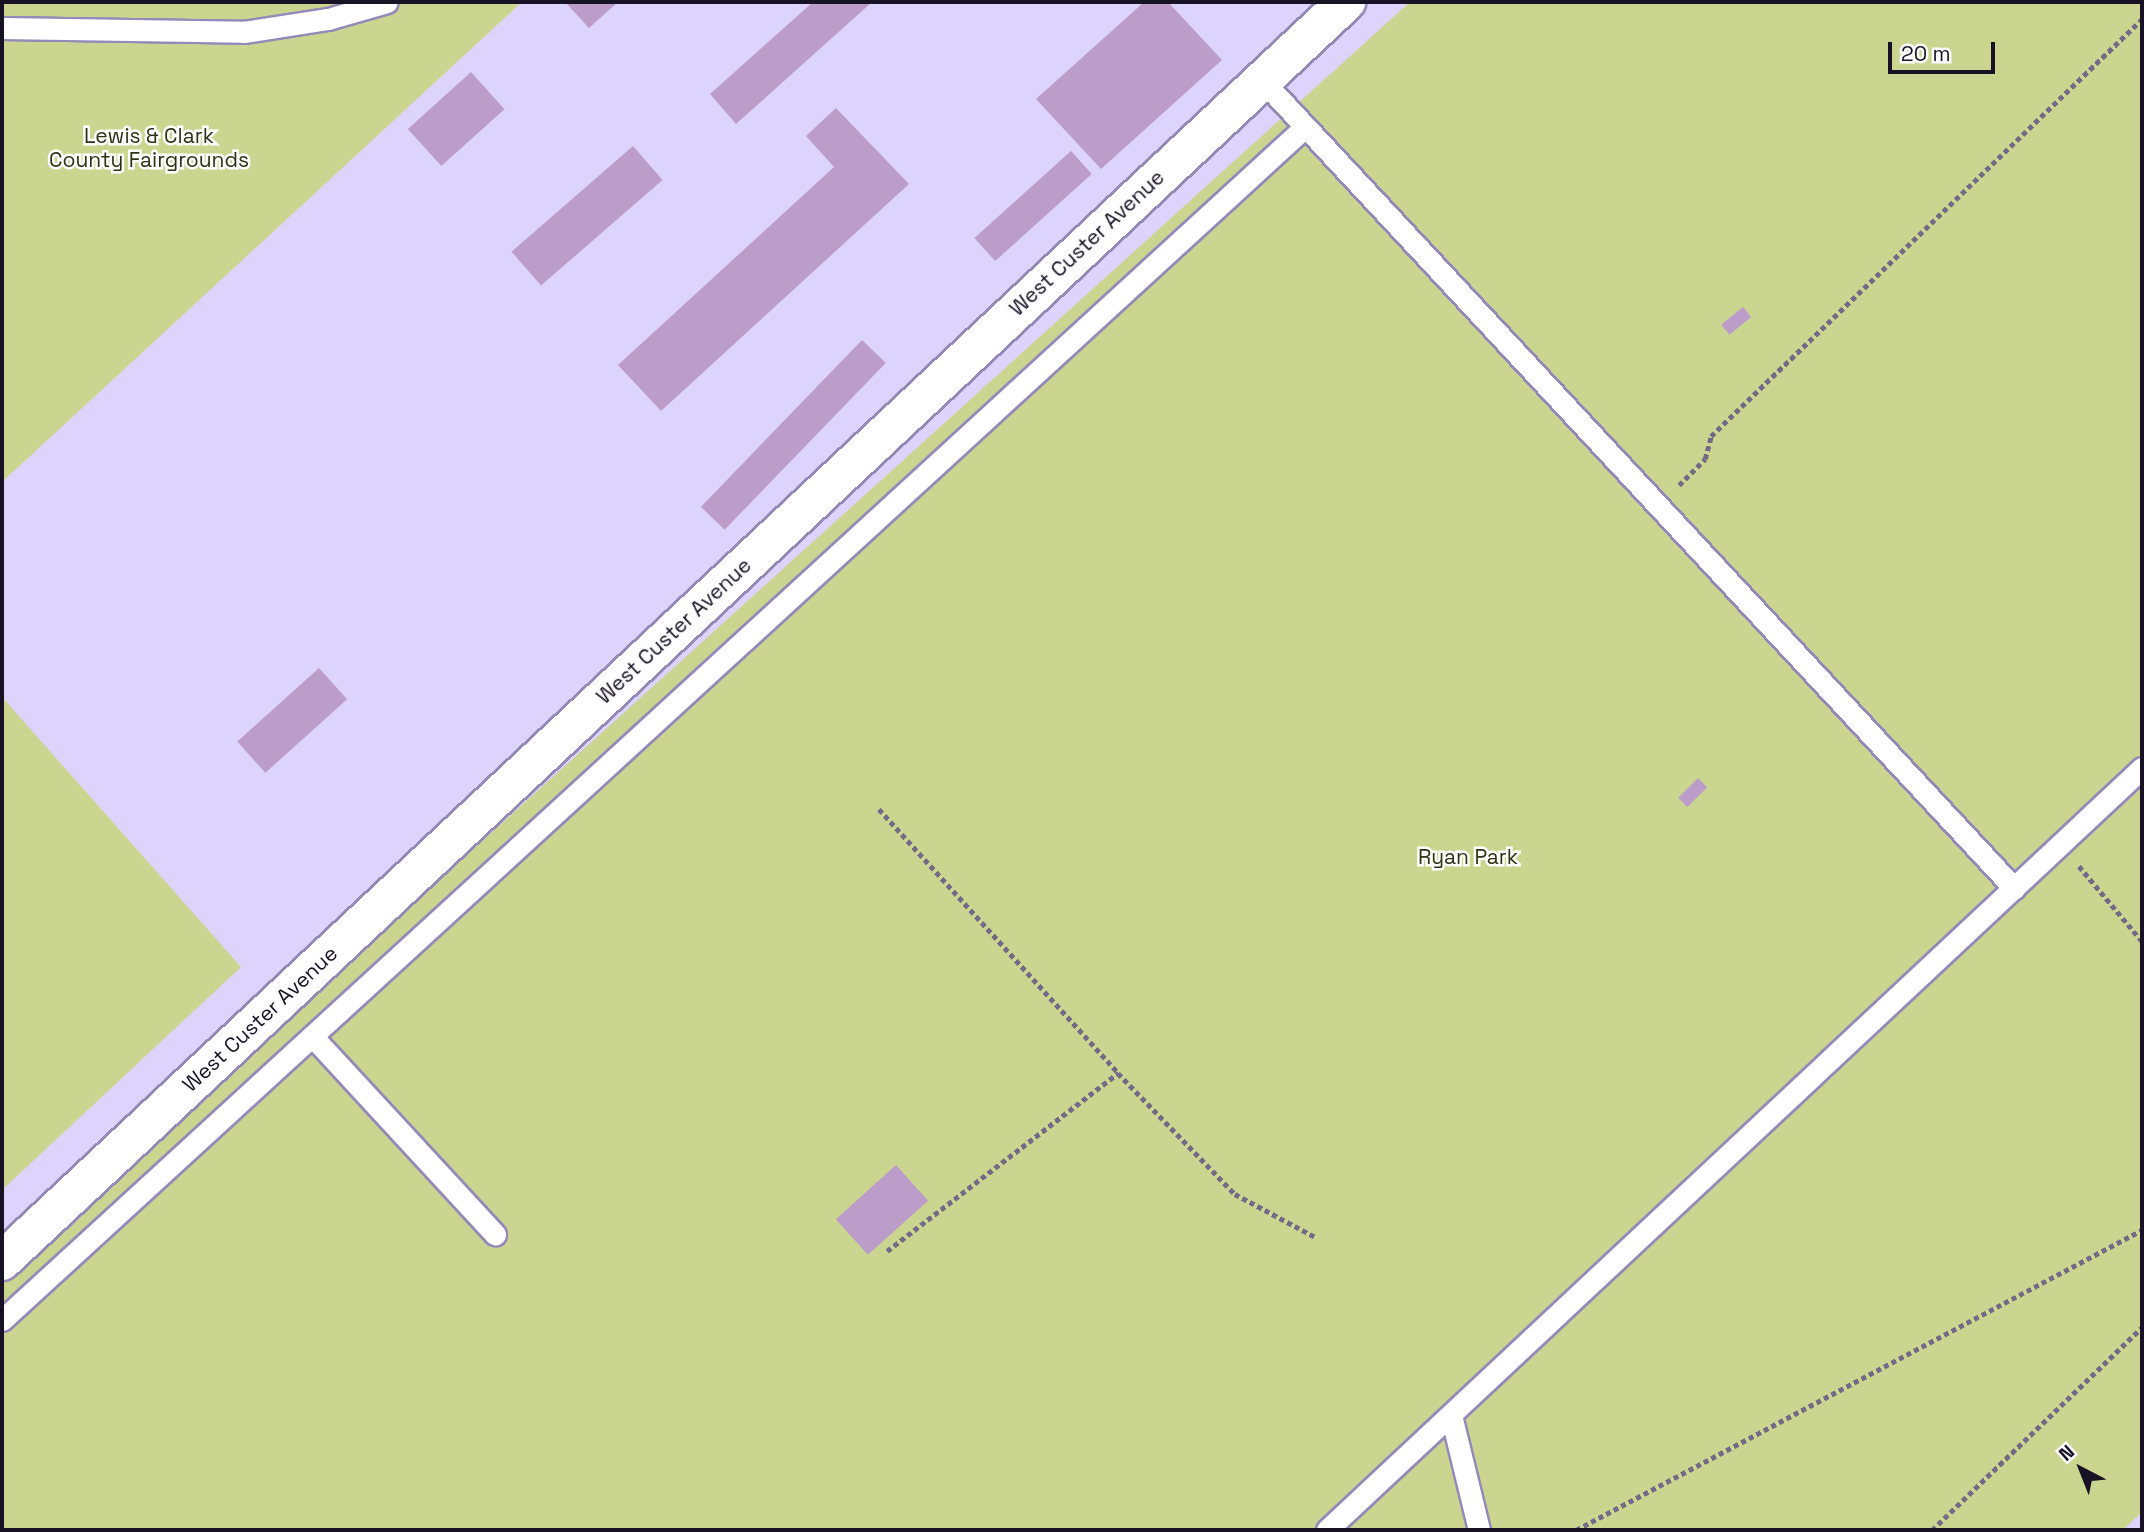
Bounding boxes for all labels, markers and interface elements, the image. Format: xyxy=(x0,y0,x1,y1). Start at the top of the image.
scale bar xyxy=(1892,28,1999,72)
text: 20 m xyxy=(1901,40,1951,67)
park label: Lewis & Clark County Fairgrounds xyxy=(49,123,249,173)
street label: West Custer Avenue xyxy=(1004,165,1170,321)
street label: West Custer Avenue xyxy=(591,553,757,709)
park label: Ryan Park xyxy=(1418,844,1518,870)
street label: West Custer Avenue xyxy=(177,941,343,1097)
north arrow xyxy=(2046,1434,2116,1504)
text: N xyxy=(2054,1439,2080,1467)

